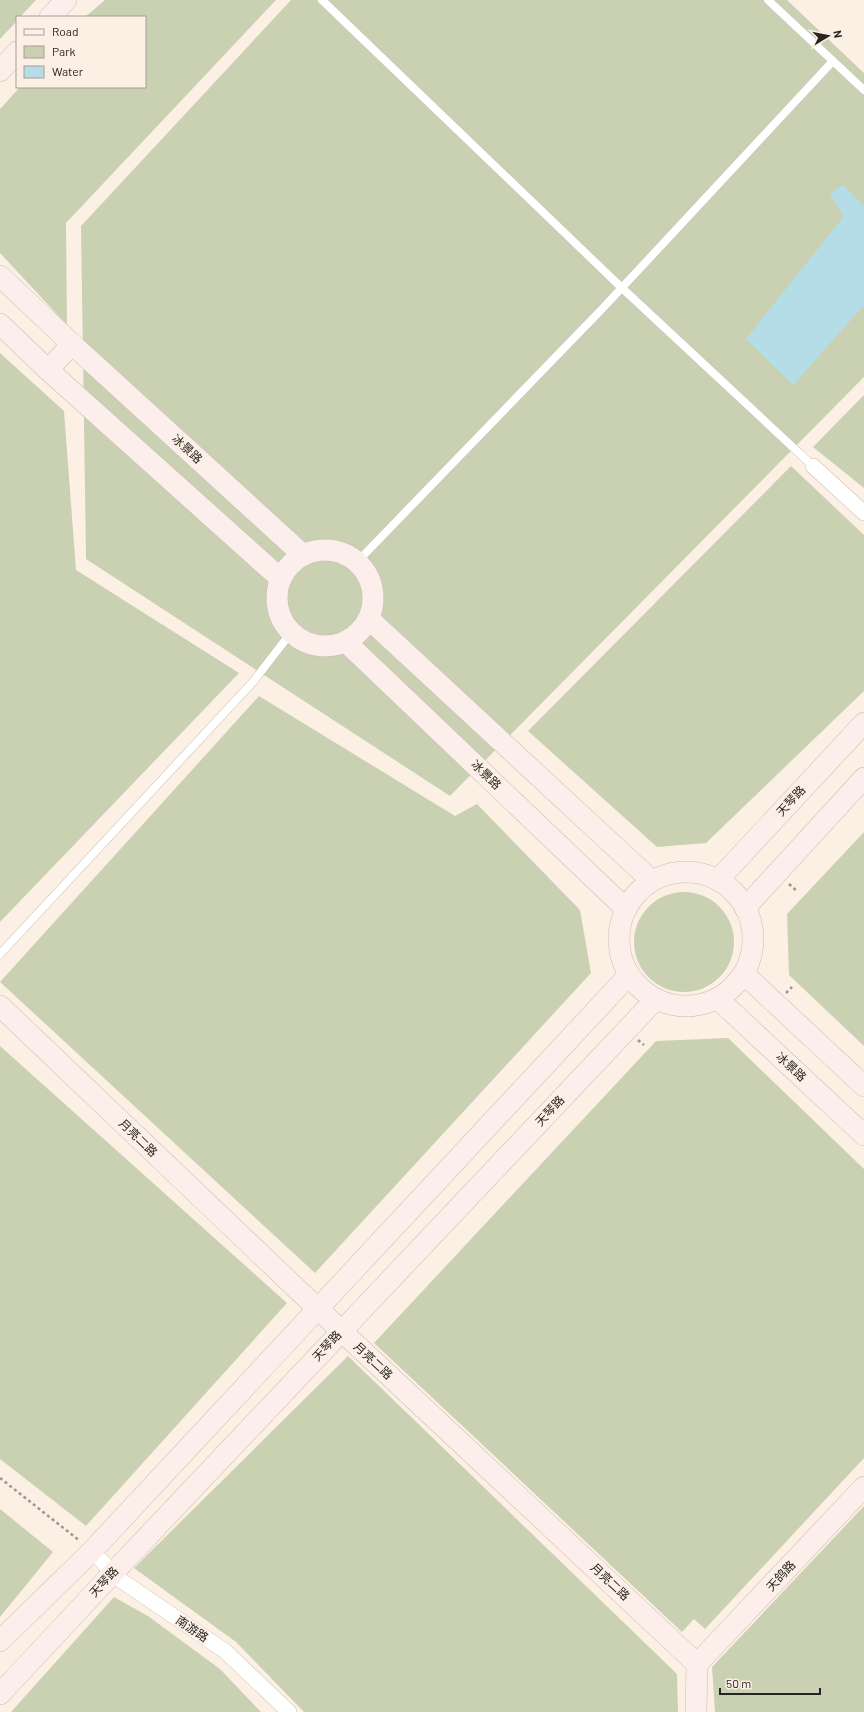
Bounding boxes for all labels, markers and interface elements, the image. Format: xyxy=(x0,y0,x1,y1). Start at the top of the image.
legend xyxy=(16,16,146,88)
north arrow xyxy=(808,16,848,56)
text: Road xyxy=(52,24,79,38)
text: N xyxy=(831,29,845,39)
text: Park xyxy=(52,44,76,58)
text: Water xyxy=(52,64,84,78)
street label: 冰景路 xyxy=(170,431,206,466)
street label: 冰景路 xyxy=(469,757,505,792)
street label: 天琴路 xyxy=(773,782,808,818)
street label: 冰景路 xyxy=(774,1049,810,1084)
street label: 天琴路 xyxy=(532,1092,567,1128)
street label: 月亮二路 xyxy=(117,1116,161,1159)
street label: 天琴路 xyxy=(309,1327,344,1363)
street label: 月亮二路 xyxy=(351,1339,396,1382)
street label: 天鸽路 xyxy=(763,1557,798,1593)
street label: 月亮二路 xyxy=(588,1560,633,1603)
street label: 天琴路 xyxy=(86,1563,121,1599)
street label: 南游路 xyxy=(174,1612,211,1644)
scale bar xyxy=(720,1670,820,1696)
text: 50 m xyxy=(726,1676,751,1690)

